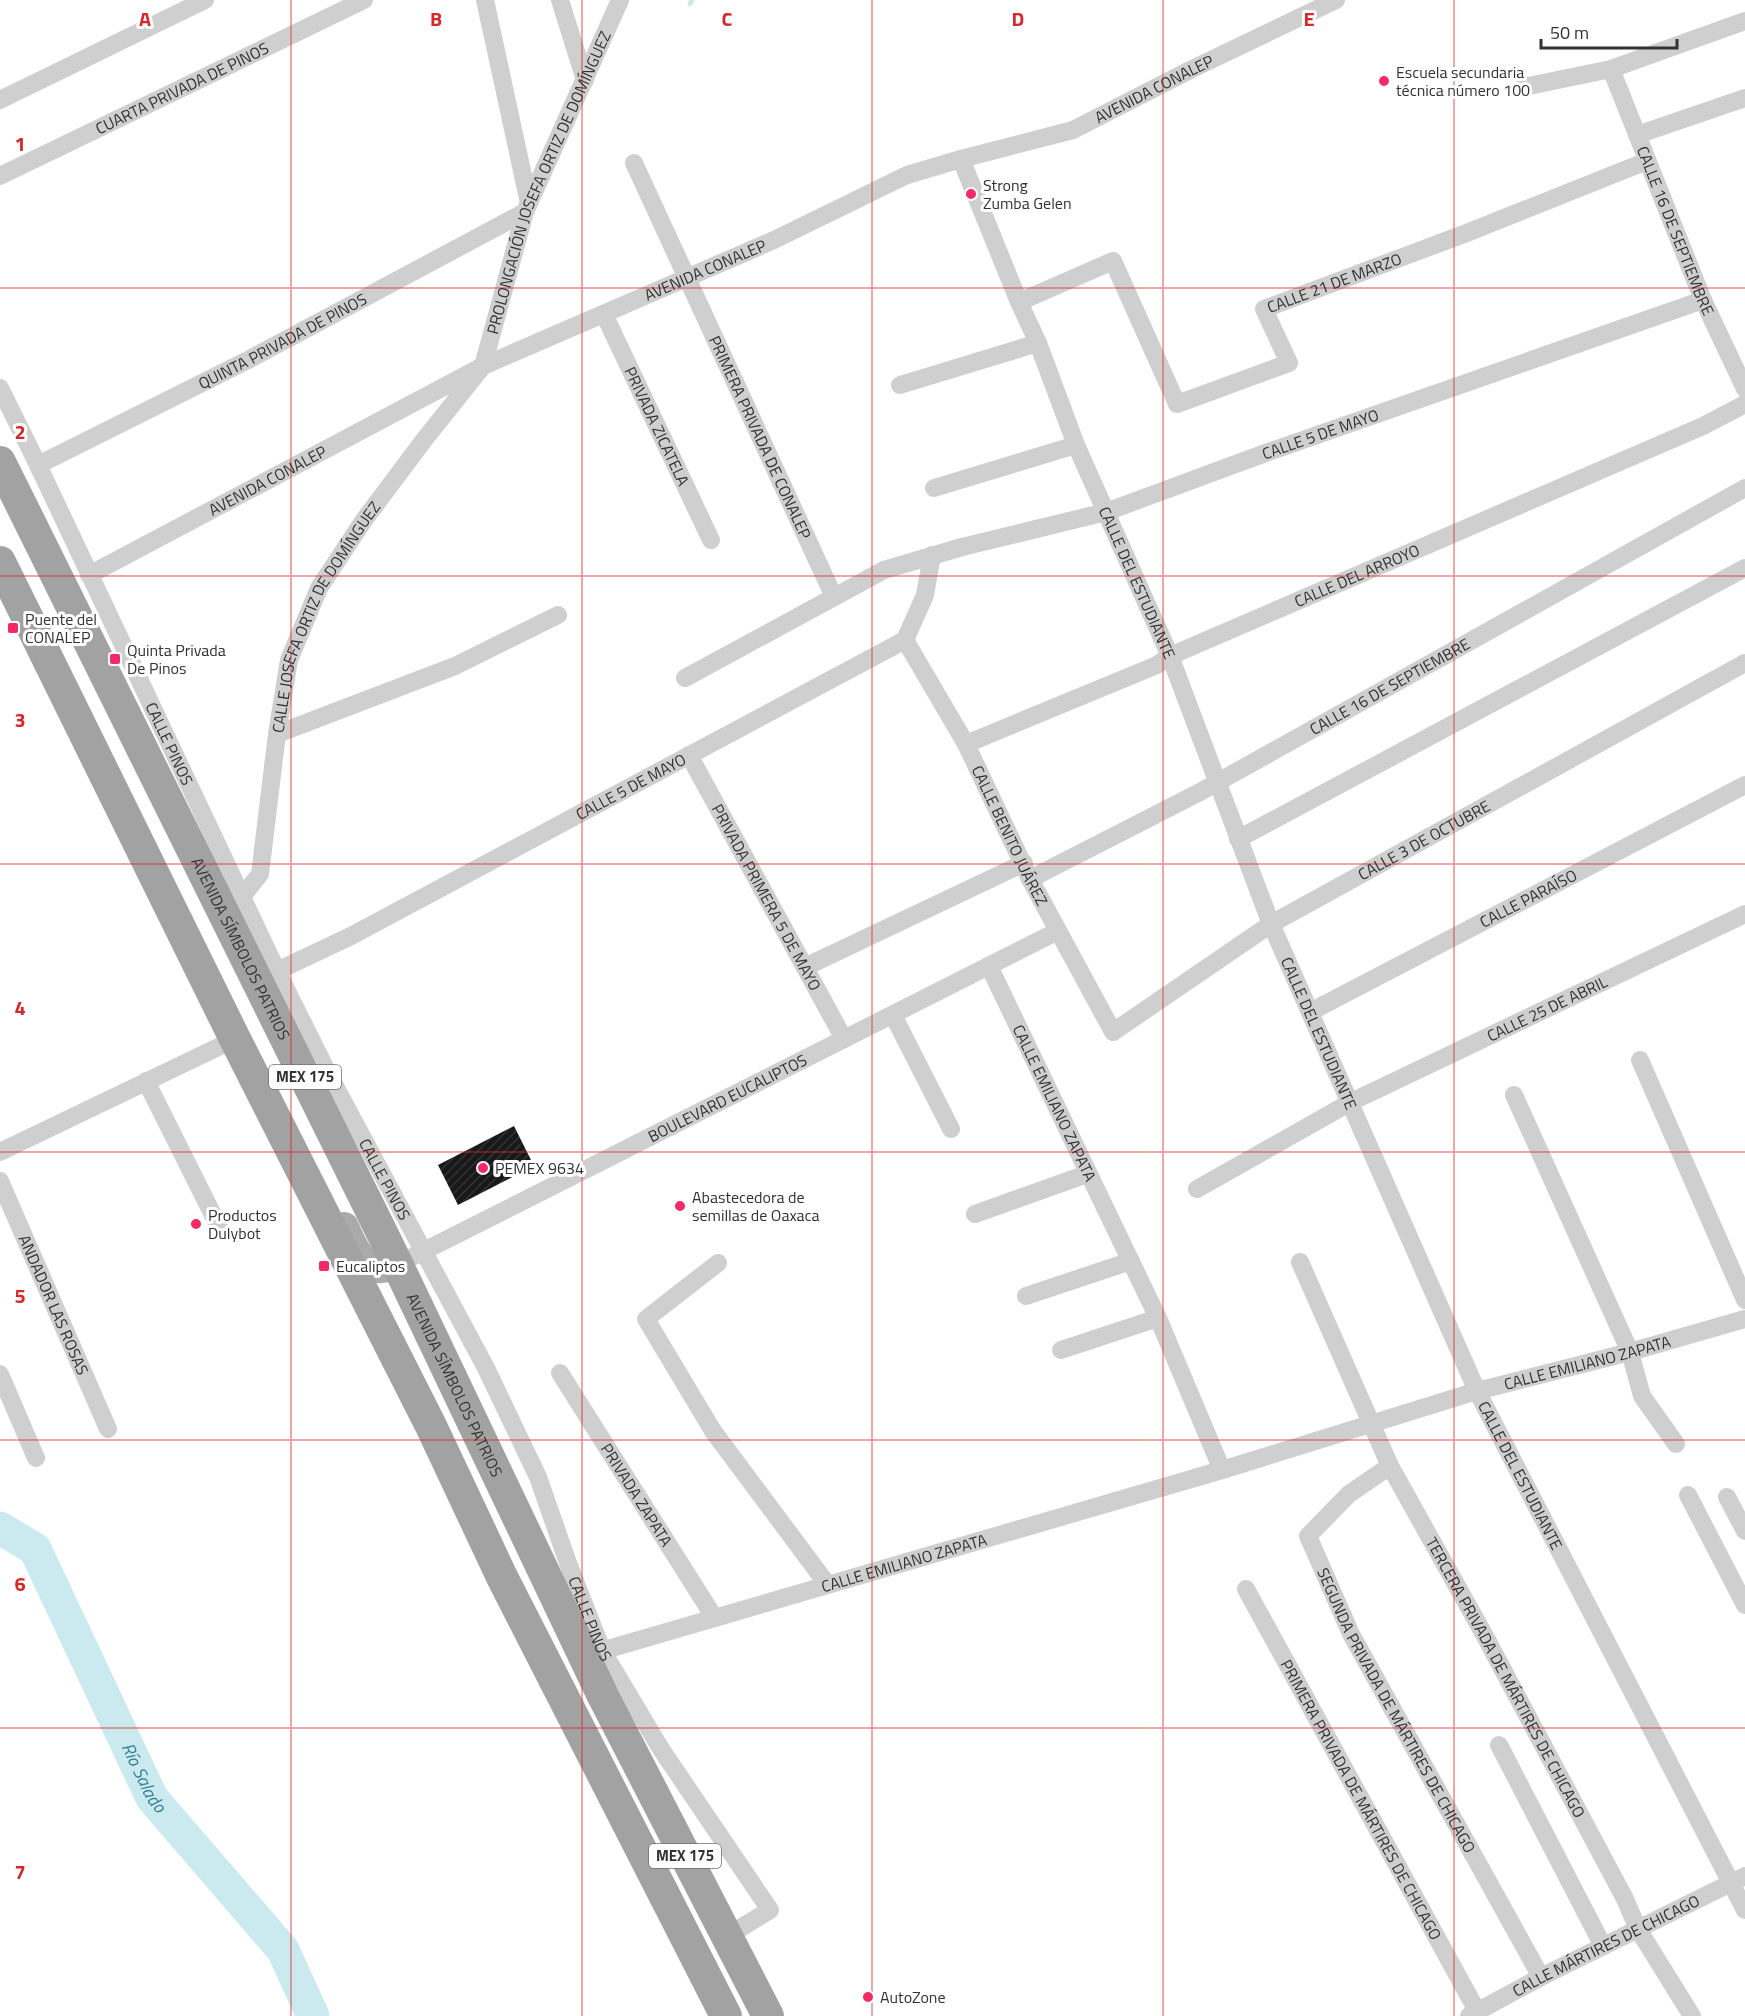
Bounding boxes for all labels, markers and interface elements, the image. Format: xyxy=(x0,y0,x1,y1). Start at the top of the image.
text: A xyxy=(139,3,151,34)
text: B xyxy=(430,3,442,34)
text: C xyxy=(722,3,733,34)
text: D xyxy=(1012,3,1024,34)
text: E xyxy=(1303,3,1315,34)
scale bar xyxy=(1541,12,1678,50)
text: 50 m xyxy=(1550,19,1589,46)
street label: PROLONGACIÓN JOSEFA ORTIZ DE DOMÍNGUEZ xyxy=(480,27,617,337)
street label: CUARTA PRIVADA DE PINOS xyxy=(91,36,273,140)
street label: AVENIDA CONALEP xyxy=(1090,48,1217,129)
place label: Escuela secundaria técnica número 100 xyxy=(1396,60,1530,102)
marker: Escuela secundaria técnica número 100 xyxy=(1377,74,1391,88)
text: 1 xyxy=(14,128,26,159)
street label: CALLE 16 DE SEPTIEMBRE xyxy=(1631,142,1721,319)
place label: Strong Zumba Gelen xyxy=(983,173,1072,215)
marker: Strong Zumba Gelen xyxy=(964,187,978,201)
street label: AVENIDA CONALEP xyxy=(640,233,770,307)
street label: CALLE 21 DE MARZO xyxy=(1263,246,1405,319)
street label: QUINTA PRIVADA DE PINOS xyxy=(194,287,371,395)
street label: PRIMERA PRIVADA DE CONALEP xyxy=(703,332,818,543)
street label: PRIVADA ZICATELA xyxy=(619,362,696,490)
street label: CALLE 5 DE MAYO xyxy=(1259,402,1382,465)
text: 2 xyxy=(14,416,26,447)
street label: AVENIDA CONALEP xyxy=(204,439,331,522)
street label: CALLE JOSEFA ORTIZ DE DOMÍNGUEZ xyxy=(265,496,386,735)
street label: CALLE DEL ESTUDIANTE xyxy=(1093,503,1182,663)
street label: CALLE DEL ARROYO xyxy=(1290,538,1423,613)
place label: Puente del CONALEP xyxy=(25,607,97,649)
marker: Puente del CONALEP xyxy=(6,621,20,635)
street label: CALLE 16 DE SEPTIEMBRE xyxy=(1305,632,1474,741)
place label: Quinta Privada De Pinos xyxy=(127,638,226,680)
marker: Quinta Privada De Pinos xyxy=(108,652,122,666)
street label: CALLE PINOS xyxy=(140,698,200,789)
text: 3 xyxy=(14,704,26,735)
street label: CALLE 5 DE MAYO xyxy=(571,747,690,826)
street label: CALLE BENITO JUÁREZ xyxy=(966,761,1054,910)
street label: CALLE 3 DE OCTUBRE xyxy=(1353,794,1495,886)
street label: PRIVADA PRIMERA 5 DE MAYO xyxy=(706,799,827,995)
street label: AVENIDA SÍMBOLOS PATRIOS xyxy=(186,853,297,1044)
street label: CALLE PARAÍSO xyxy=(1475,863,1581,934)
street label: CALLE DEL ESTUDIANTE xyxy=(1275,953,1363,1113)
street label: CALLE 25 DE ABRIL xyxy=(1483,969,1612,1048)
text: 4 xyxy=(14,992,26,1023)
street label: CALLE EMILIANO ZAPATA xyxy=(1007,1021,1103,1186)
street label: BOULEVARD EUCALIPTOS xyxy=(644,1048,811,1148)
road number: MEX 175 xyxy=(269,1065,341,1089)
street label: CALLE PINOS xyxy=(353,1134,417,1224)
place label: PEMEX 9634 xyxy=(495,1156,584,1180)
marker: PEMEX 9634 xyxy=(476,1161,490,1175)
place label: Abastecedora de semillas de Oaxaca xyxy=(692,1185,820,1227)
marker: Abastecedora de semillas de Oaxaca xyxy=(673,1199,687,1213)
place label: Productos Dulybot xyxy=(208,1203,277,1245)
marker: Productos Dulybot xyxy=(189,1217,203,1231)
street label: ANDADOR LAS ROSAS xyxy=(13,1231,95,1379)
place label: Eucaliptos xyxy=(336,1254,405,1278)
marker: Eucaliptos xyxy=(317,1259,331,1273)
text: 5 xyxy=(14,1280,26,1311)
street label: AVENIDA SÍMBOLOS PATRIOS xyxy=(401,1289,509,1481)
street label: CALLE EMILIANO ZAPATA xyxy=(1501,1329,1674,1396)
street label: CALLE DEL ESTUDIANTE xyxy=(1472,1397,1569,1554)
street label: PRIVADA ZAPATA xyxy=(595,1438,679,1551)
street label: CALLE EMILIANO ZAPATA xyxy=(818,1527,990,1598)
street label: TERCERA PRIVADA DE MÁRTIRES DE CHICAGO xyxy=(1420,1533,1592,1822)
street label: SEGUNDA PRIVADA DE MÁRTIRES DE CHICAGO xyxy=(1311,1564,1482,1857)
text: 6 xyxy=(14,1568,26,1599)
street label: CALLE PINOS xyxy=(562,1573,618,1666)
street label: PRIMERA PRIVADA DE MÁRTIRES DE CHICAGO xyxy=(1275,1655,1448,1944)
water label: Río Salado xyxy=(115,1738,174,1819)
road number: MEX 175 xyxy=(649,1844,721,1868)
text: 7 xyxy=(14,1856,26,1887)
street label: CALLE MÁRTIRES DE CHICAGO xyxy=(1508,1888,1704,2002)
place label: AutoZone xyxy=(880,1985,946,2009)
marker: AutoZone xyxy=(861,1990,875,2004)

